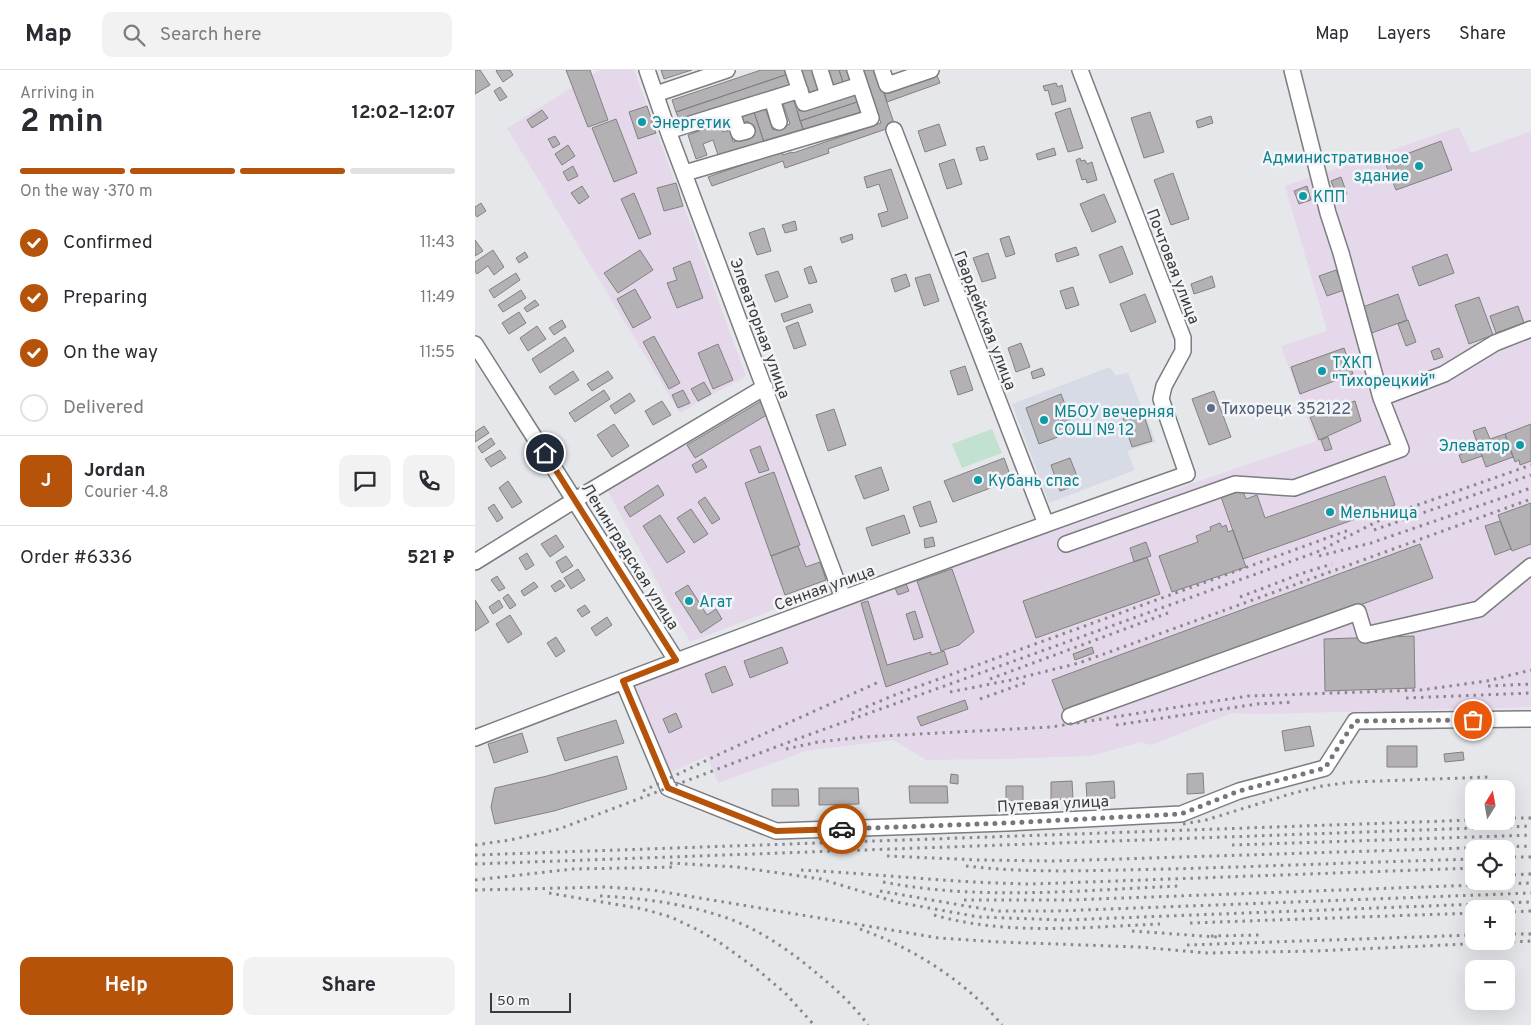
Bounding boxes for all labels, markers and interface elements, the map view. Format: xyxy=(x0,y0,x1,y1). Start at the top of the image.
search box xyxy=(102,12,452,57)
text: Map xyxy=(25,20,72,50)
icon: search xyxy=(120,21,148,49)
text: Search here xyxy=(160,23,261,47)
text: Map xyxy=(1315,23,1349,46)
text: Layers xyxy=(1377,23,1431,46)
text: Share xyxy=(1459,23,1506,46)
text: Arriving in xyxy=(20,84,95,104)
text: 12:02–12:07 xyxy=(351,101,455,125)
text: 2 min xyxy=(20,103,104,143)
place label: Энергетик xyxy=(652,114,731,134)
marker: Энергетик xyxy=(636,116,648,128)
place label: Административное здание xyxy=(1262,149,1409,187)
marker: Административное здание xyxy=(1413,160,1425,172)
text: On the way · 370 m xyxy=(20,182,152,202)
place label: КПП xyxy=(1313,188,1346,208)
marker: КПП xyxy=(1297,190,1309,202)
street label: Почтовая улица xyxy=(1141,206,1203,327)
icon: check xyxy=(20,229,48,257)
text: Confirmed xyxy=(63,231,153,255)
text: 11:43 xyxy=(420,233,455,253)
street label: Гвардейская улица xyxy=(948,248,1020,393)
street label: Элеваторная улица xyxy=(724,256,794,402)
icon: check xyxy=(20,284,48,312)
text: Preparing xyxy=(63,286,147,310)
text: 11:49 xyxy=(420,288,455,308)
icon: check xyxy=(20,339,48,367)
text: On the way xyxy=(63,341,158,365)
text: 11:55 xyxy=(420,343,455,363)
place label: ТХКП "Тихорецкий" xyxy=(1332,354,1435,392)
marker: ТХКП "Тихорецкий" xyxy=(1316,365,1328,377)
text: Delivered xyxy=(63,396,144,420)
place label: Тихорецк 352122 xyxy=(1221,400,1351,420)
marker: Тихорецк 352122 xyxy=(1205,402,1217,414)
place label: МБОУ вечерняя СОШ № 12 xyxy=(1054,403,1174,441)
marker: МБОУ вечерняя СОШ № 12 xyxy=(1038,414,1050,426)
pin xyxy=(524,432,566,474)
place label: Элеватор xyxy=(1439,437,1510,457)
icon: home xyxy=(531,439,559,467)
marker: Элеватор xyxy=(1514,439,1526,451)
button: chat xyxy=(339,455,391,507)
button: phone xyxy=(403,455,455,507)
text: Jordan xyxy=(84,459,146,483)
text: J xyxy=(41,469,51,493)
place label: Кубань спас xyxy=(988,472,1080,492)
marker: Кубань спас xyxy=(972,474,984,486)
street label: Ленинградская улица xyxy=(576,480,683,634)
text: Courier · 4.8 xyxy=(84,483,168,503)
place label: Мельница xyxy=(1340,504,1417,524)
marker: Мельница xyxy=(1324,506,1336,518)
text: Order #6336 xyxy=(20,546,132,570)
text: 521 ₽ xyxy=(407,546,455,570)
street label: Сенная улица xyxy=(772,561,878,616)
place label: Агат xyxy=(699,593,732,613)
marker: Агат xyxy=(683,595,695,607)
pin xyxy=(1452,699,1494,741)
icon: bag xyxy=(1459,706,1487,734)
north arrow xyxy=(1465,780,1515,830)
map controls xyxy=(1465,780,1515,1010)
street label: Путевая улица xyxy=(997,792,1110,818)
courier xyxy=(817,804,867,854)
icon: car xyxy=(828,815,856,843)
button: locate xyxy=(1465,840,1515,890)
button: + xyxy=(1465,900,1515,950)
button: Help xyxy=(20,957,233,1015)
button: Share xyxy=(243,957,455,1015)
button: − xyxy=(1465,960,1515,1010)
scale bar xyxy=(490,990,571,1013)
text: 50 m xyxy=(497,993,530,1010)

